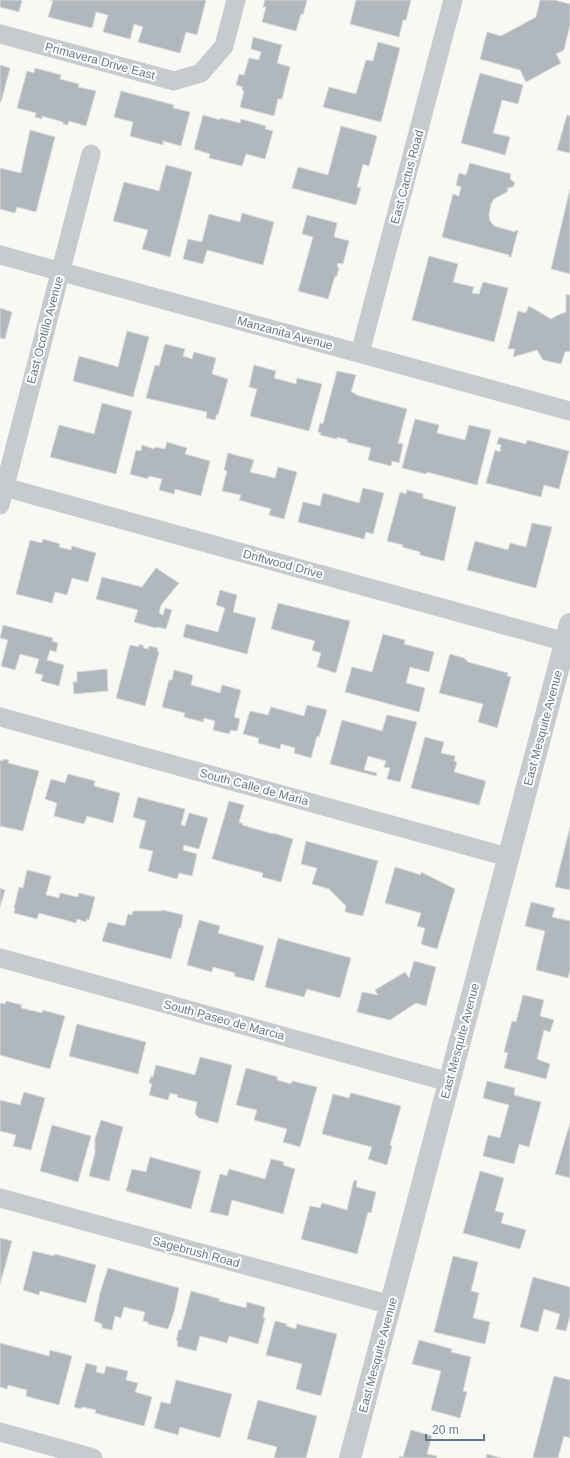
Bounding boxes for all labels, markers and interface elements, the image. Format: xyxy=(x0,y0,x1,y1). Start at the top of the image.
street label: Primavera Drive East xyxy=(43,40,157,83)
street label: East Cactus Road xyxy=(388,128,426,226)
street label: East Ocotillo Avenue xyxy=(24,275,66,385)
street label: Manzanita Avenue xyxy=(236,313,335,353)
street label: Driftwood Drive xyxy=(242,547,325,581)
street label: East Mesquite Avenue xyxy=(521,668,565,787)
street label: South Calle de Maria xyxy=(198,766,310,808)
street label: East Mesquite Avenue xyxy=(438,981,482,1100)
street label: South Paseo de Marcia xyxy=(162,997,286,1043)
street label: Sagebrush Road xyxy=(151,1234,241,1270)
street label: East Mesquite Avenue xyxy=(356,1295,400,1414)
scale bar xyxy=(426,1416,484,1442)
text: 20 m xyxy=(432,1423,459,1437)

